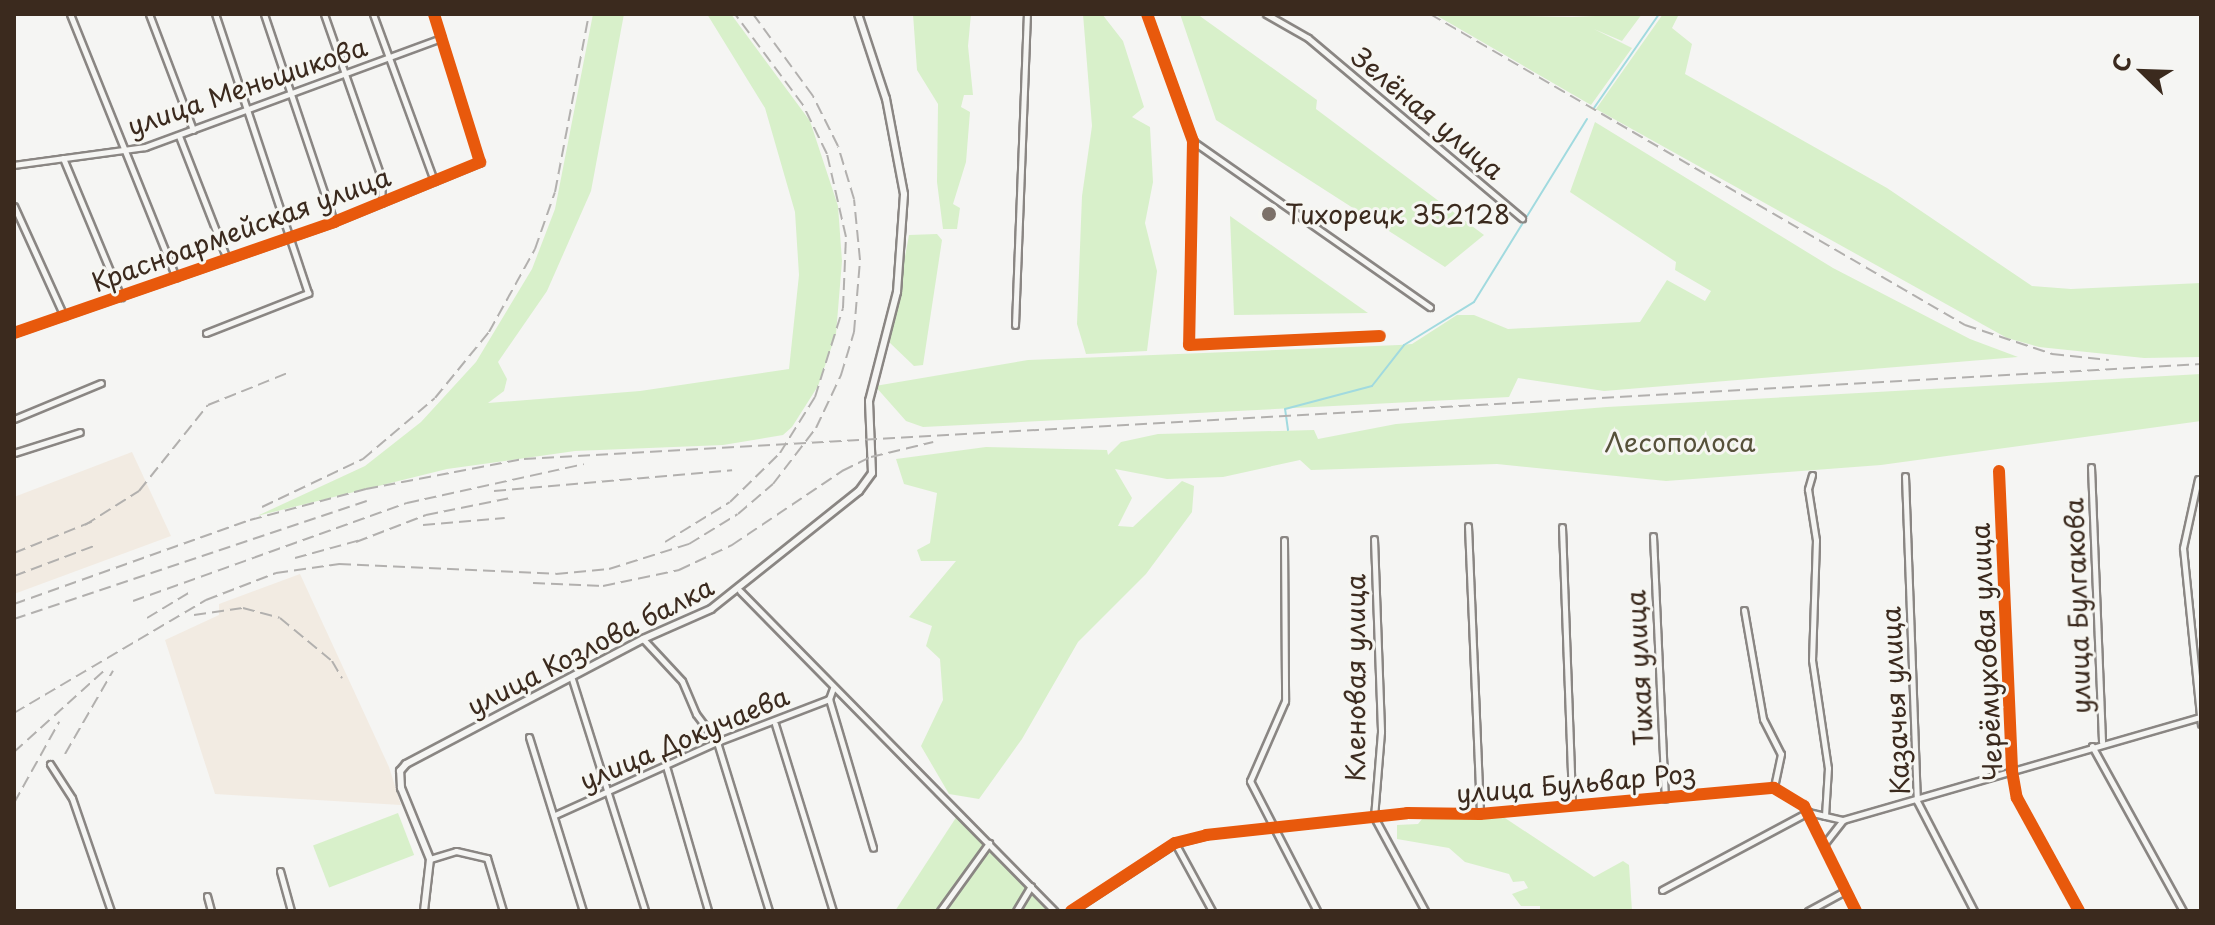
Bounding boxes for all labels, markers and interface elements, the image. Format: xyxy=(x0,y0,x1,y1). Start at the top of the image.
street label: улица Меньшикова xyxy=(123,30,371,142)
north arrow xyxy=(2103,32,2183,112)
street label: Зелёная улица xyxy=(1345,40,1511,186)
text: С xyxy=(2102,48,2139,76)
street label: Красноармейская улица xyxy=(87,160,395,298)
place label: Тихорецк 352128 xyxy=(1285,198,1511,230)
marker: Тихорецк 352128 xyxy=(1260,205,1278,223)
park label: Лесополоса xyxy=(1605,426,1755,458)
street label: улица Булгакова xyxy=(2058,497,2096,715)
street label: Черёмуховая улица xyxy=(1964,522,2008,782)
street label: улица Козлова балка xyxy=(461,570,719,722)
street label: Кленовая улица xyxy=(1339,574,1371,782)
street label: Тихая улица xyxy=(1619,588,1659,748)
street label: Казачья улица xyxy=(1874,605,1916,797)
street label: улица Докучаева xyxy=(574,680,794,796)
street label: улица Бульвар Роз xyxy=(1454,757,1698,809)

